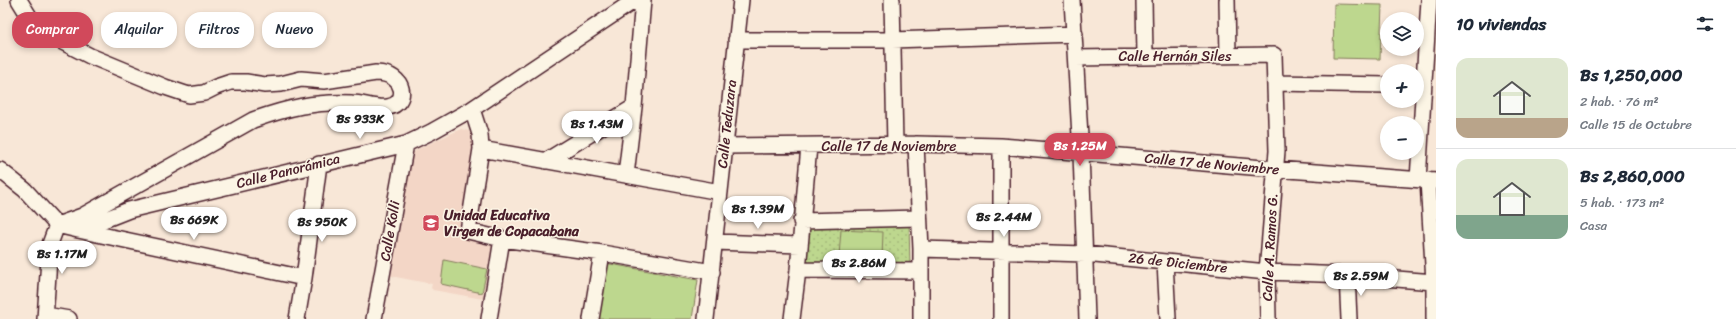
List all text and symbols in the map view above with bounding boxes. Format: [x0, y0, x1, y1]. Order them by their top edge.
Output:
text: 10 viviendas [1456, 9, 1546, 39]
chip: Comprar [12, 12, 93, 48]
chip: Alquilar [101, 12, 177, 48]
chip: Filtros [185, 12, 254, 48]
chip: Nuevo [262, 12, 327, 48]
map controls [1380, 12, 1424, 160]
button: layers [1380, 12, 1424, 56]
icon: filters [1694, 13, 1716, 35]
street label: Calle Hernán Siles [1118, 44, 1232, 69]
text: Bs 1,250,000 [1580, 60, 1683, 90]
button: + [1380, 64, 1424, 108]
icon: home [1488, 74, 1536, 122]
street label: Calle Teduzara [710, 79, 744, 169]
text: 2 hab. · 76 m² [1580, 90, 1659, 113]
pin: Bs 933K [323, 106, 397, 140]
text: Bs 933K [336, 107, 384, 130]
pin: Bs 1.43M [556, 111, 638, 145]
text: Bs 1.43M [571, 112, 623, 135]
text: Calle 15 de Octubre [1580, 113, 1692, 136]
button: − [1380, 116, 1424, 160]
pin: Bs 1.25M [1039, 133, 1121, 167]
street label: Calle 17 de Noviembre [821, 134, 957, 159]
text: Bs 1.25M [1053, 134, 1107, 157]
street label: Calle Panorámica [234, 146, 342, 196]
street label: Calle 17 de Noviembre [1144, 146, 1280, 182]
text: Bs 2,860,000 [1580, 161, 1685, 191]
icon: home [1488, 175, 1536, 223]
text: 5 hab. · 173 m² [1580, 191, 1664, 214]
street label: Calle A. Ramos G. [1255, 192, 1285, 302]
pin: Bs 1.39M [717, 196, 799, 230]
text: Bs 1.39M [732, 197, 784, 220]
street label: Calle Kolli [372, 198, 408, 263]
place label: Unidad Educativa Virgen de Copacabana [444, 203, 580, 244]
pin: Bs 2.44M [963, 204, 1045, 238]
text: Bs 2.44M [976, 205, 1032, 228]
pin: Bs 669K [157, 207, 231, 241]
text: Bs 669K [170, 208, 218, 231]
pin: Bs 950K [285, 209, 359, 243]
text: Bs 950K [297, 210, 347, 233]
school or university icon: Unidad Educativa Virgen de Copacabana [421, 213, 441, 233]
text: Casa [1580, 214, 1607, 237]
pin: Bs 1.17M [21, 241, 103, 275]
text: Bs 1.17M [37, 242, 87, 265]
street label: 26 de Diciembre [1127, 245, 1229, 281]
pin: Bs 2.86M [818, 250, 900, 284]
text: Bs 2.86M [832, 251, 886, 274]
pin: Bs 2.59M [1320, 263, 1402, 297]
text: Bs 2.59M [1333, 264, 1389, 287]

